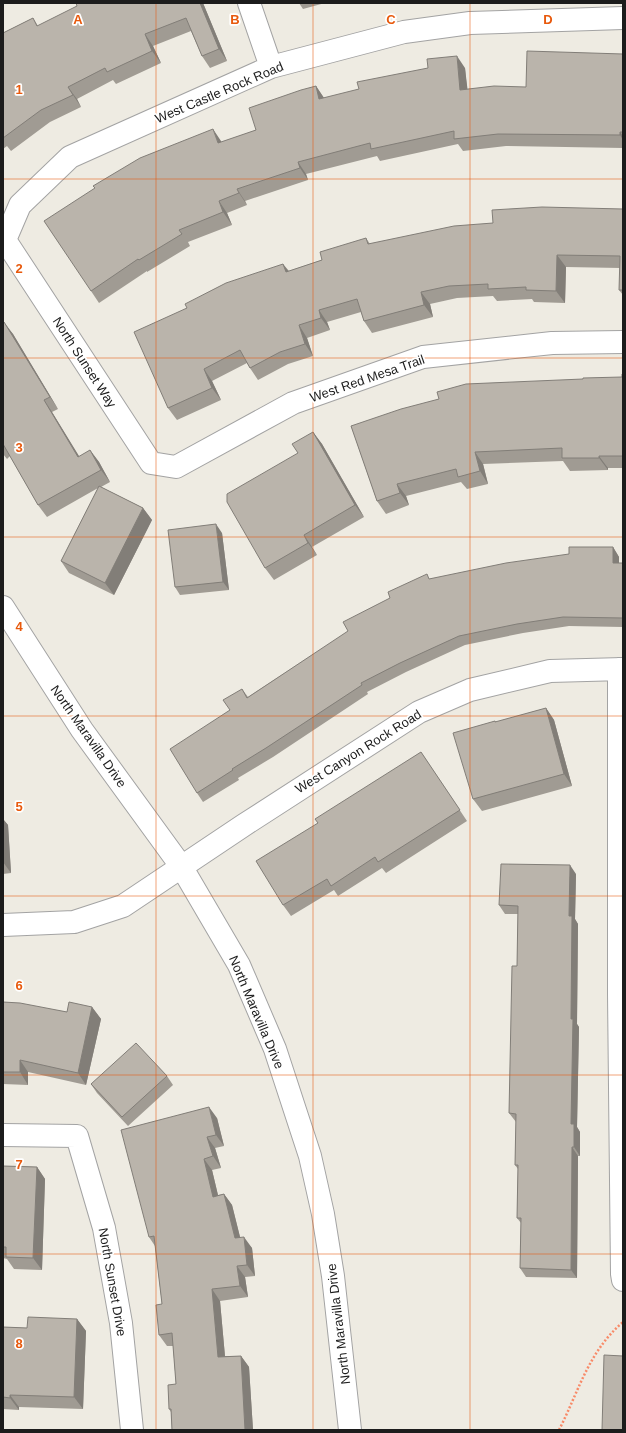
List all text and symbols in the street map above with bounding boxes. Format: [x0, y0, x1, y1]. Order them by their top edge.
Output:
text: A [73, 12, 83, 27]
text: B [230, 12, 240, 27]
text: C [386, 12, 396, 27]
text: D [543, 12, 553, 27]
street label: West Castle Rock Road [153, 59, 286, 126]
text: 1 [15, 82, 23, 97]
text: 2 [15, 261, 23, 276]
street label: North Sunset Way [50, 314, 120, 411]
street label: West Red Mesa Trail [308, 352, 427, 405]
text: 3 [15, 440, 23, 455]
text: 4 [15, 619, 23, 634]
street label: North Maravilla Drive [48, 682, 130, 790]
street label: West Canyon Rock Road [293, 706, 424, 796]
text: 5 [15, 799, 23, 814]
street label: North Maravilla Drive [226, 953, 287, 1071]
text: 6 [15, 978, 23, 993]
text: 7 [15, 1157, 23, 1172]
street label: North Sunset Drive [96, 1227, 129, 1337]
street label: North Maravilla Drive [324, 1263, 353, 1385]
text: 8 [15, 1336, 23, 1351]

